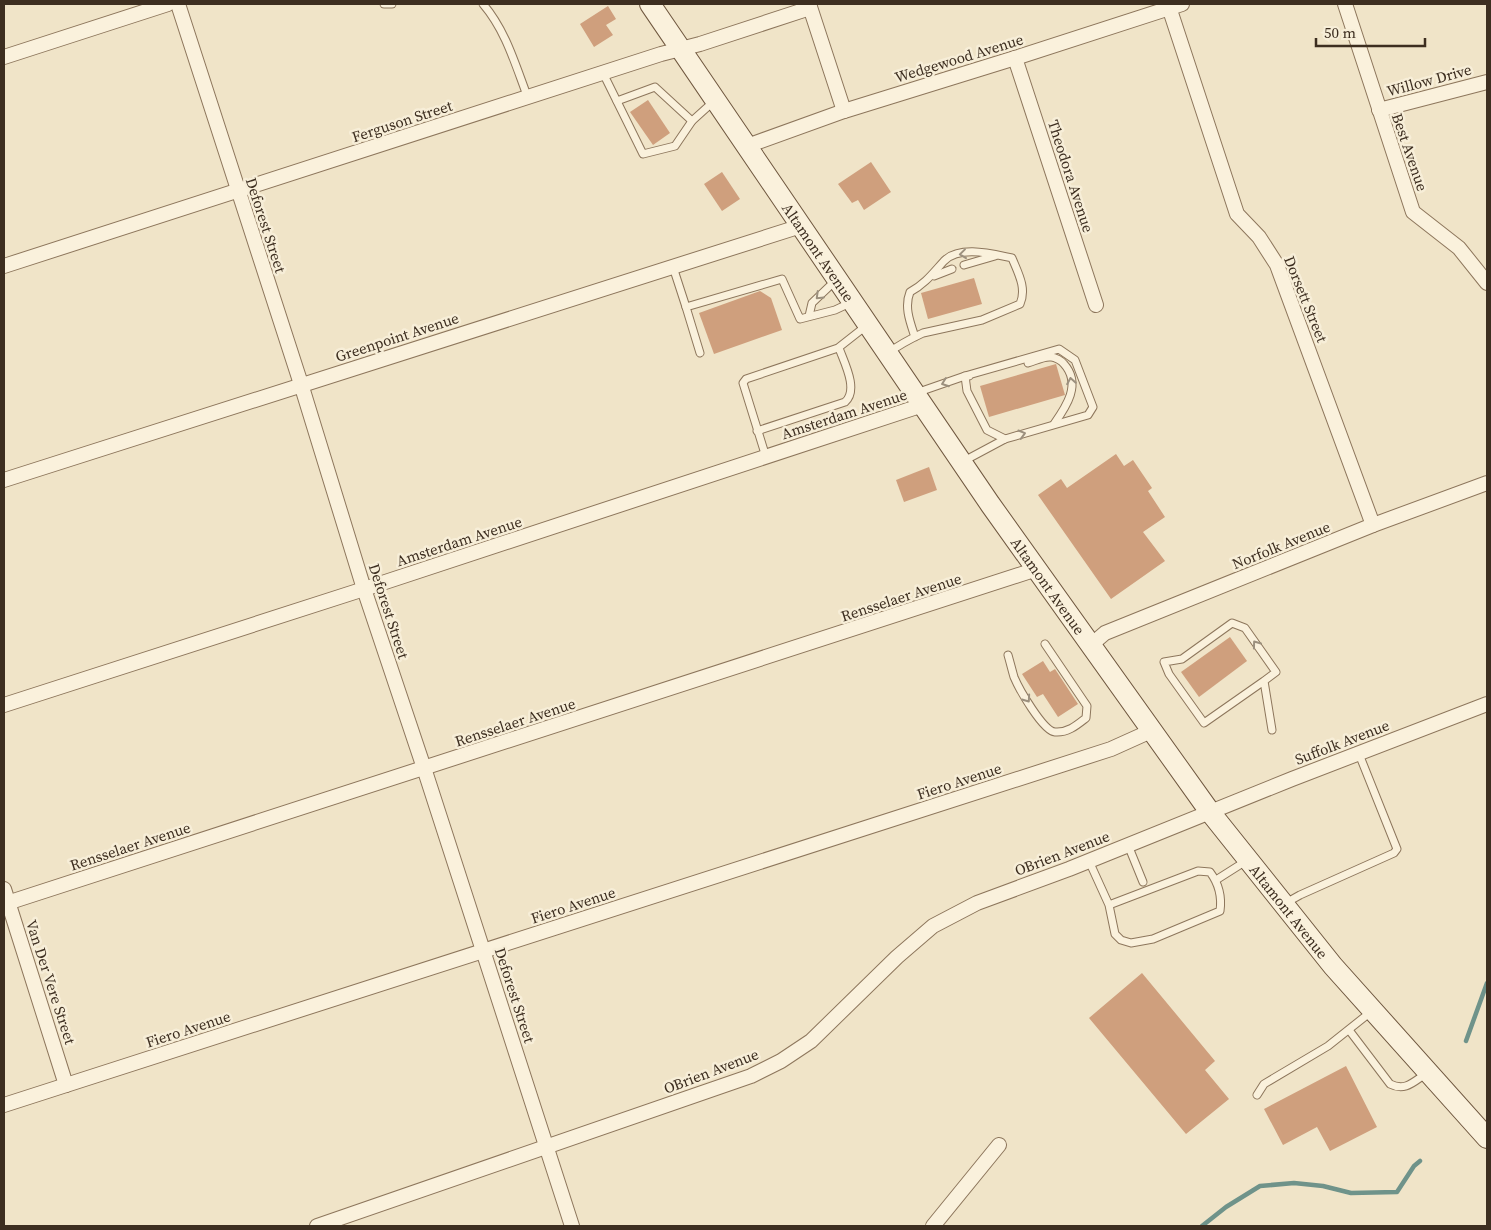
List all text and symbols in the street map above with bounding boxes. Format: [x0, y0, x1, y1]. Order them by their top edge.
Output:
scale bar [1316, 15, 1425, 47]
text: 50 m [1324, 22, 1356, 43]
street label: Wedgewood Avenue [892, 28, 1026, 88]
street label: Willow Drive [1384, 59, 1474, 101]
street label: Ferguson Street [349, 95, 455, 147]
street label: Best Avenue [1387, 110, 1433, 194]
street label: Theodora Avenue [1043, 117, 1099, 235]
street label: Deforest Street [241, 175, 291, 275]
street label: Altamont Avenue [778, 198, 860, 306]
one-way arrow [959, 248, 968, 258]
street label: Dorsett Street [1279, 253, 1333, 345]
one-way arrow [816, 290, 825, 299]
street label: Greenpoint Avenue [333, 307, 462, 367]
one-way arrow [941, 377, 950, 387]
one-way arrow [1066, 377, 1076, 386]
street label: Amsterdam Avenue [779, 384, 910, 444]
one-way arrow [1017, 430, 1025, 440]
street label: Amsterdam Avenue [394, 511, 525, 571]
street label: Norfolk Avenue [1229, 516, 1333, 574]
street label: Altamont Avenue [1006, 533, 1091, 639]
street label: Deforest Street [364, 561, 414, 661]
street label: Rensselaer Avenue [838, 568, 964, 626]
one-way arrow [1253, 640, 1262, 650]
street label: Rensselaer Avenue [452, 693, 578, 751]
one-way arrow [1020, 694, 1030, 703]
street label: Suffolk Avenue [1292, 714, 1392, 770]
street label: Fiero Avenue [914, 757, 1004, 805]
street label: Rensselaer Avenue [67, 817, 193, 875]
street label: OBrien Avenue [1012, 825, 1113, 881]
street label: Altamont Avenue [1245, 859, 1334, 963]
street label: Fiero Avenue [528, 881, 618, 929]
street label: Van Der Vere Street [21, 917, 81, 1047]
street label: Deforest Street [490, 945, 540, 1045]
street label: Fiero Avenue [143, 1005, 233, 1053]
street label: OBrien Avenue [661, 1043, 762, 1099]

